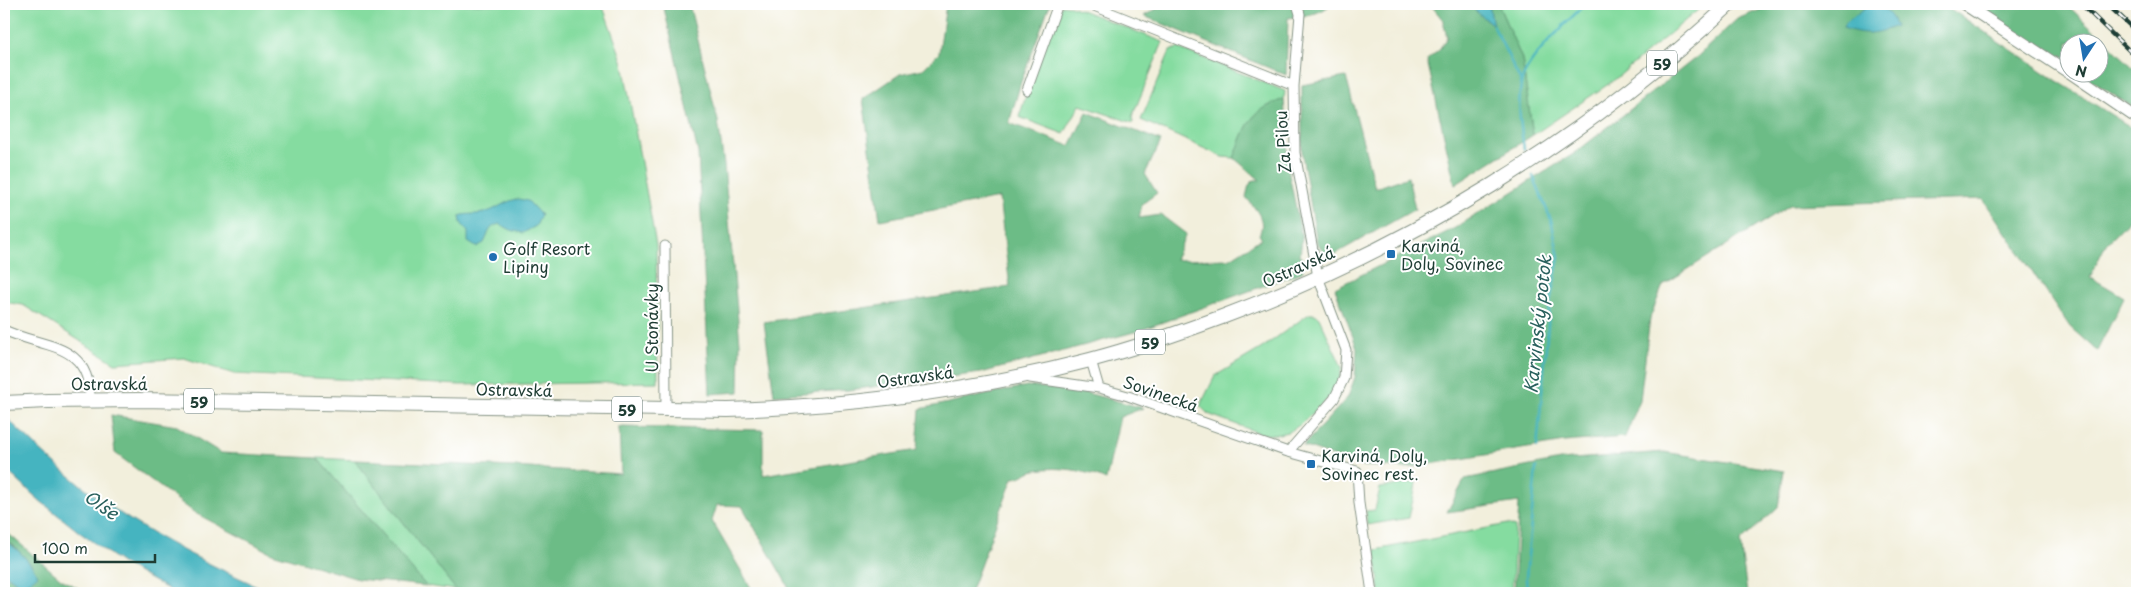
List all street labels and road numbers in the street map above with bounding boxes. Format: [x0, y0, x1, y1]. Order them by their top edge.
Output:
road number: 59 [1647, 50, 1677, 76]
street label: Za Pilou [1268, 110, 1296, 174]
street label: Ostravská [1258, 239, 1338, 293]
street label: U Stonávky [639, 283, 663, 373]
road number: 59 [1135, 330, 1165, 354]
street label: Ostravská [875, 359, 955, 393]
street label: Sovinecká [1120, 369, 1202, 417]
street label: Ostravská [71, 371, 148, 395]
street label: Ostravská [475, 376, 553, 402]
road number: 59 [184, 388, 214, 414]
road number: 59 [612, 396, 642, 422]

